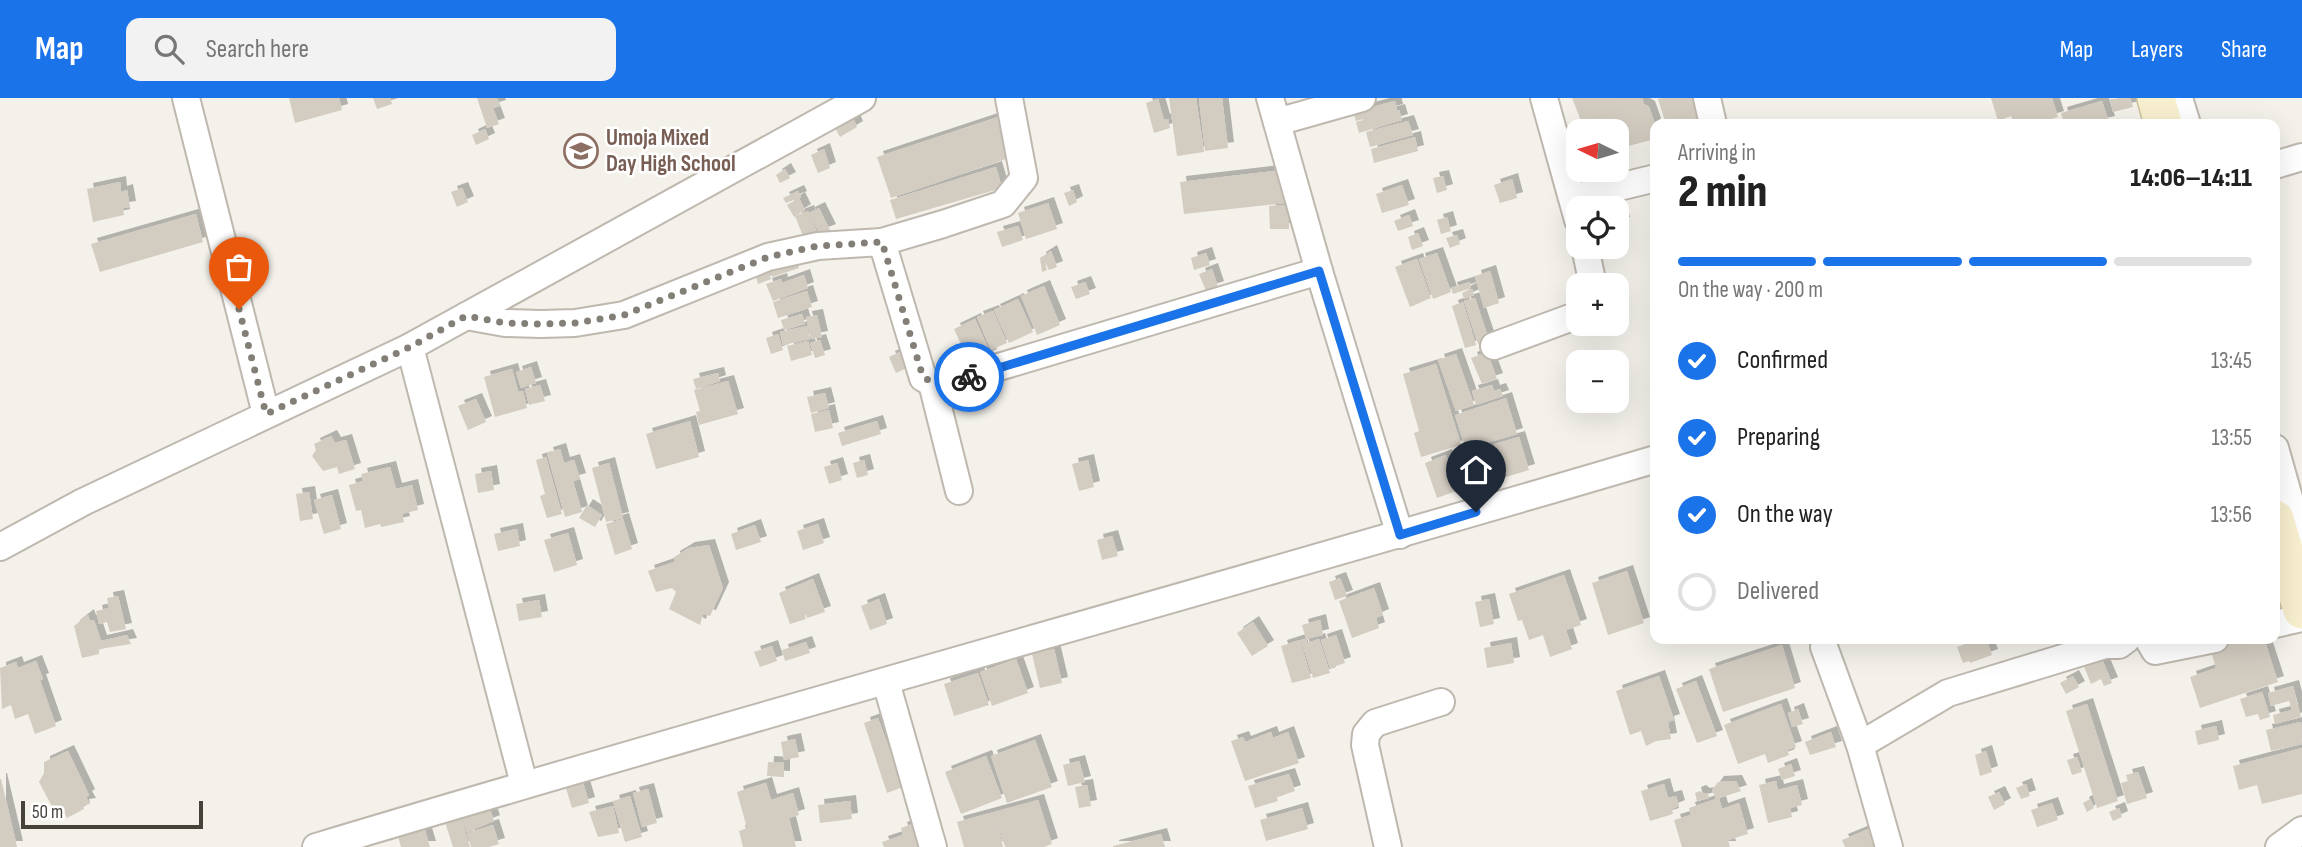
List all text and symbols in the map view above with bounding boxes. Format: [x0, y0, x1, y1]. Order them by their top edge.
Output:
search box [126, 18, 616, 81]
text: Map [35, 29, 84, 69]
icon: search [150, 30, 188, 68]
text: Search here [206, 34, 309, 65]
text: Map [2060, 35, 2093, 64]
text: Layers [2131, 35, 2183, 64]
text: Share [2221, 35, 2267, 64]
north arrow [1566, 119, 1629, 182]
map controls [1566, 119, 1629, 413]
place label: Umoja Mixed Day High School [606, 124, 736, 178]
school or university icon: Umoja Mixed Day High School [562, 132, 600, 170]
text: Arriving in [1678, 139, 1756, 167]
text: 14:06–14:11 [2130, 163, 2252, 194]
text: 2 min [1678, 165, 1767, 220]
button: locate [1566, 196, 1629, 259]
pin [209, 237, 269, 309]
icon: bag [220, 248, 258, 286]
button: + [1566, 273, 1629, 336]
text: On the way · 200 m [1678, 276, 1823, 304]
courier [934, 342, 1004, 412]
icon: check [1678, 342, 1716, 380]
text: Confirmed [1737, 345, 1828, 376]
text: 13:45 [2211, 347, 2252, 375]
button: − [1566, 350, 1629, 413]
icon: bike [950, 358, 988, 396]
icon: check [1678, 419, 1716, 457]
text: Preparing [1737, 422, 1820, 453]
text: 13:55 [2212, 424, 2252, 452]
pin [1446, 440, 1506, 512]
icon: home [1457, 451, 1495, 489]
icon: check [1678, 496, 1716, 534]
text: On the way [1737, 499, 1833, 530]
text: 13:56 [2211, 501, 2252, 529]
text: Delivered [1737, 576, 1819, 607]
scale bar [21, 798, 203, 830]
text: 50 m [32, 801, 63, 824]

